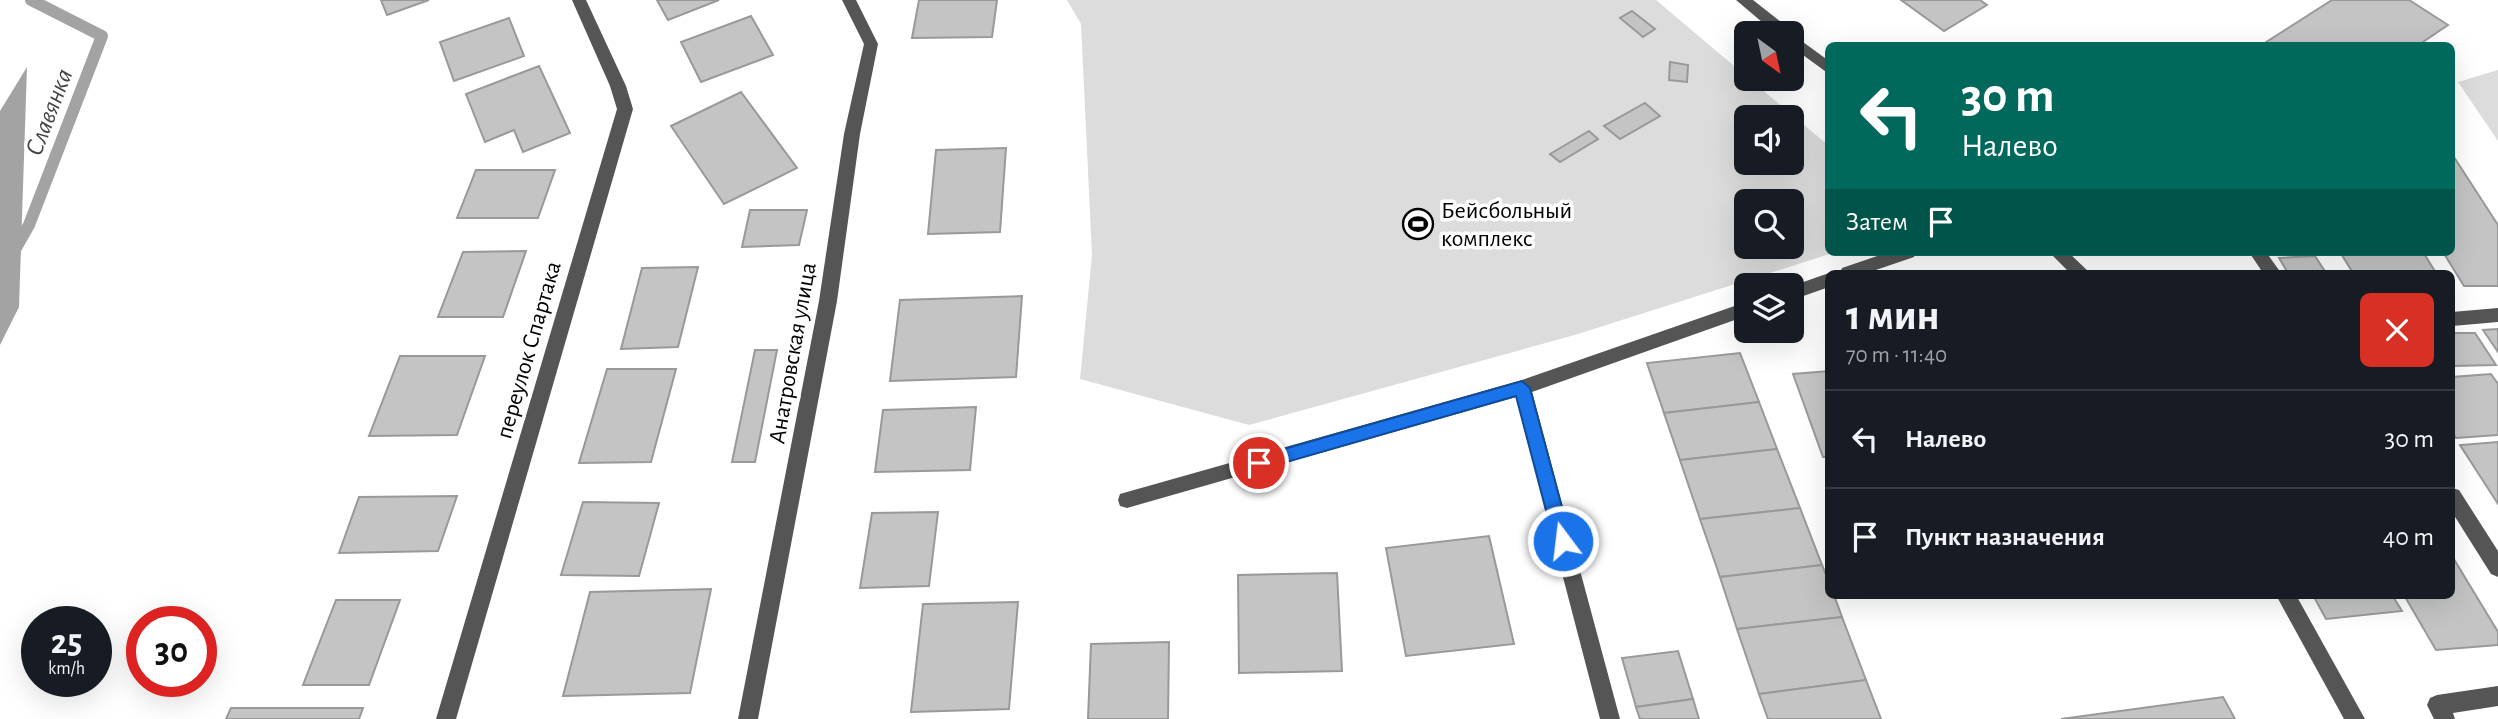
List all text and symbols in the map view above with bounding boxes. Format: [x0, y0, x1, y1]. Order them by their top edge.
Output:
north arrow [1734, 21, 1804, 91]
map controls [1734, 21, 1804, 343]
water label: Славянка [21, 65, 77, 159]
icon: left [1846, 70, 1937, 161]
text: 30 m [1961, 72, 2055, 121]
button: sound [1734, 105, 1804, 175]
text: Налево [1961, 130, 2058, 162]
button: search [1734, 189, 1804, 259]
place label: Бейсбольный комплекс [1441, 199, 1572, 251]
icon: arrive [1922, 203, 1960, 241]
sports icon: Бейсбольный комплекс [1401, 207, 1435, 241]
text: Затем [1846, 209, 1908, 235]
street label: переулок Спартака [492, 259, 566, 442]
street label: Анатровская улица [765, 261, 821, 446]
button: layers [1734, 273, 1804, 343]
button: close [2360, 293, 2434, 367]
text: 1 мин [1846, 295, 1940, 337]
text: 70 m · 11:40 [1846, 344, 1947, 367]
icon: left [1846, 420, 1884, 458]
text: Налево [1905, 426, 1986, 452]
text: 30 m [2384, 426, 2434, 452]
pin [1229, 433, 1289, 493]
icon: arrive [1240, 444, 1278, 482]
position arrow [1526, 504, 1600, 578]
icon: arrive [1846, 518, 1884, 556]
text: Пункт назначения [1905, 524, 2105, 550]
text: 40 m [2383, 524, 2434, 550]
speed limit sign: 30 [126, 606, 217, 697]
text: 25 [51, 625, 82, 660]
text: km/h [48, 660, 85, 678]

